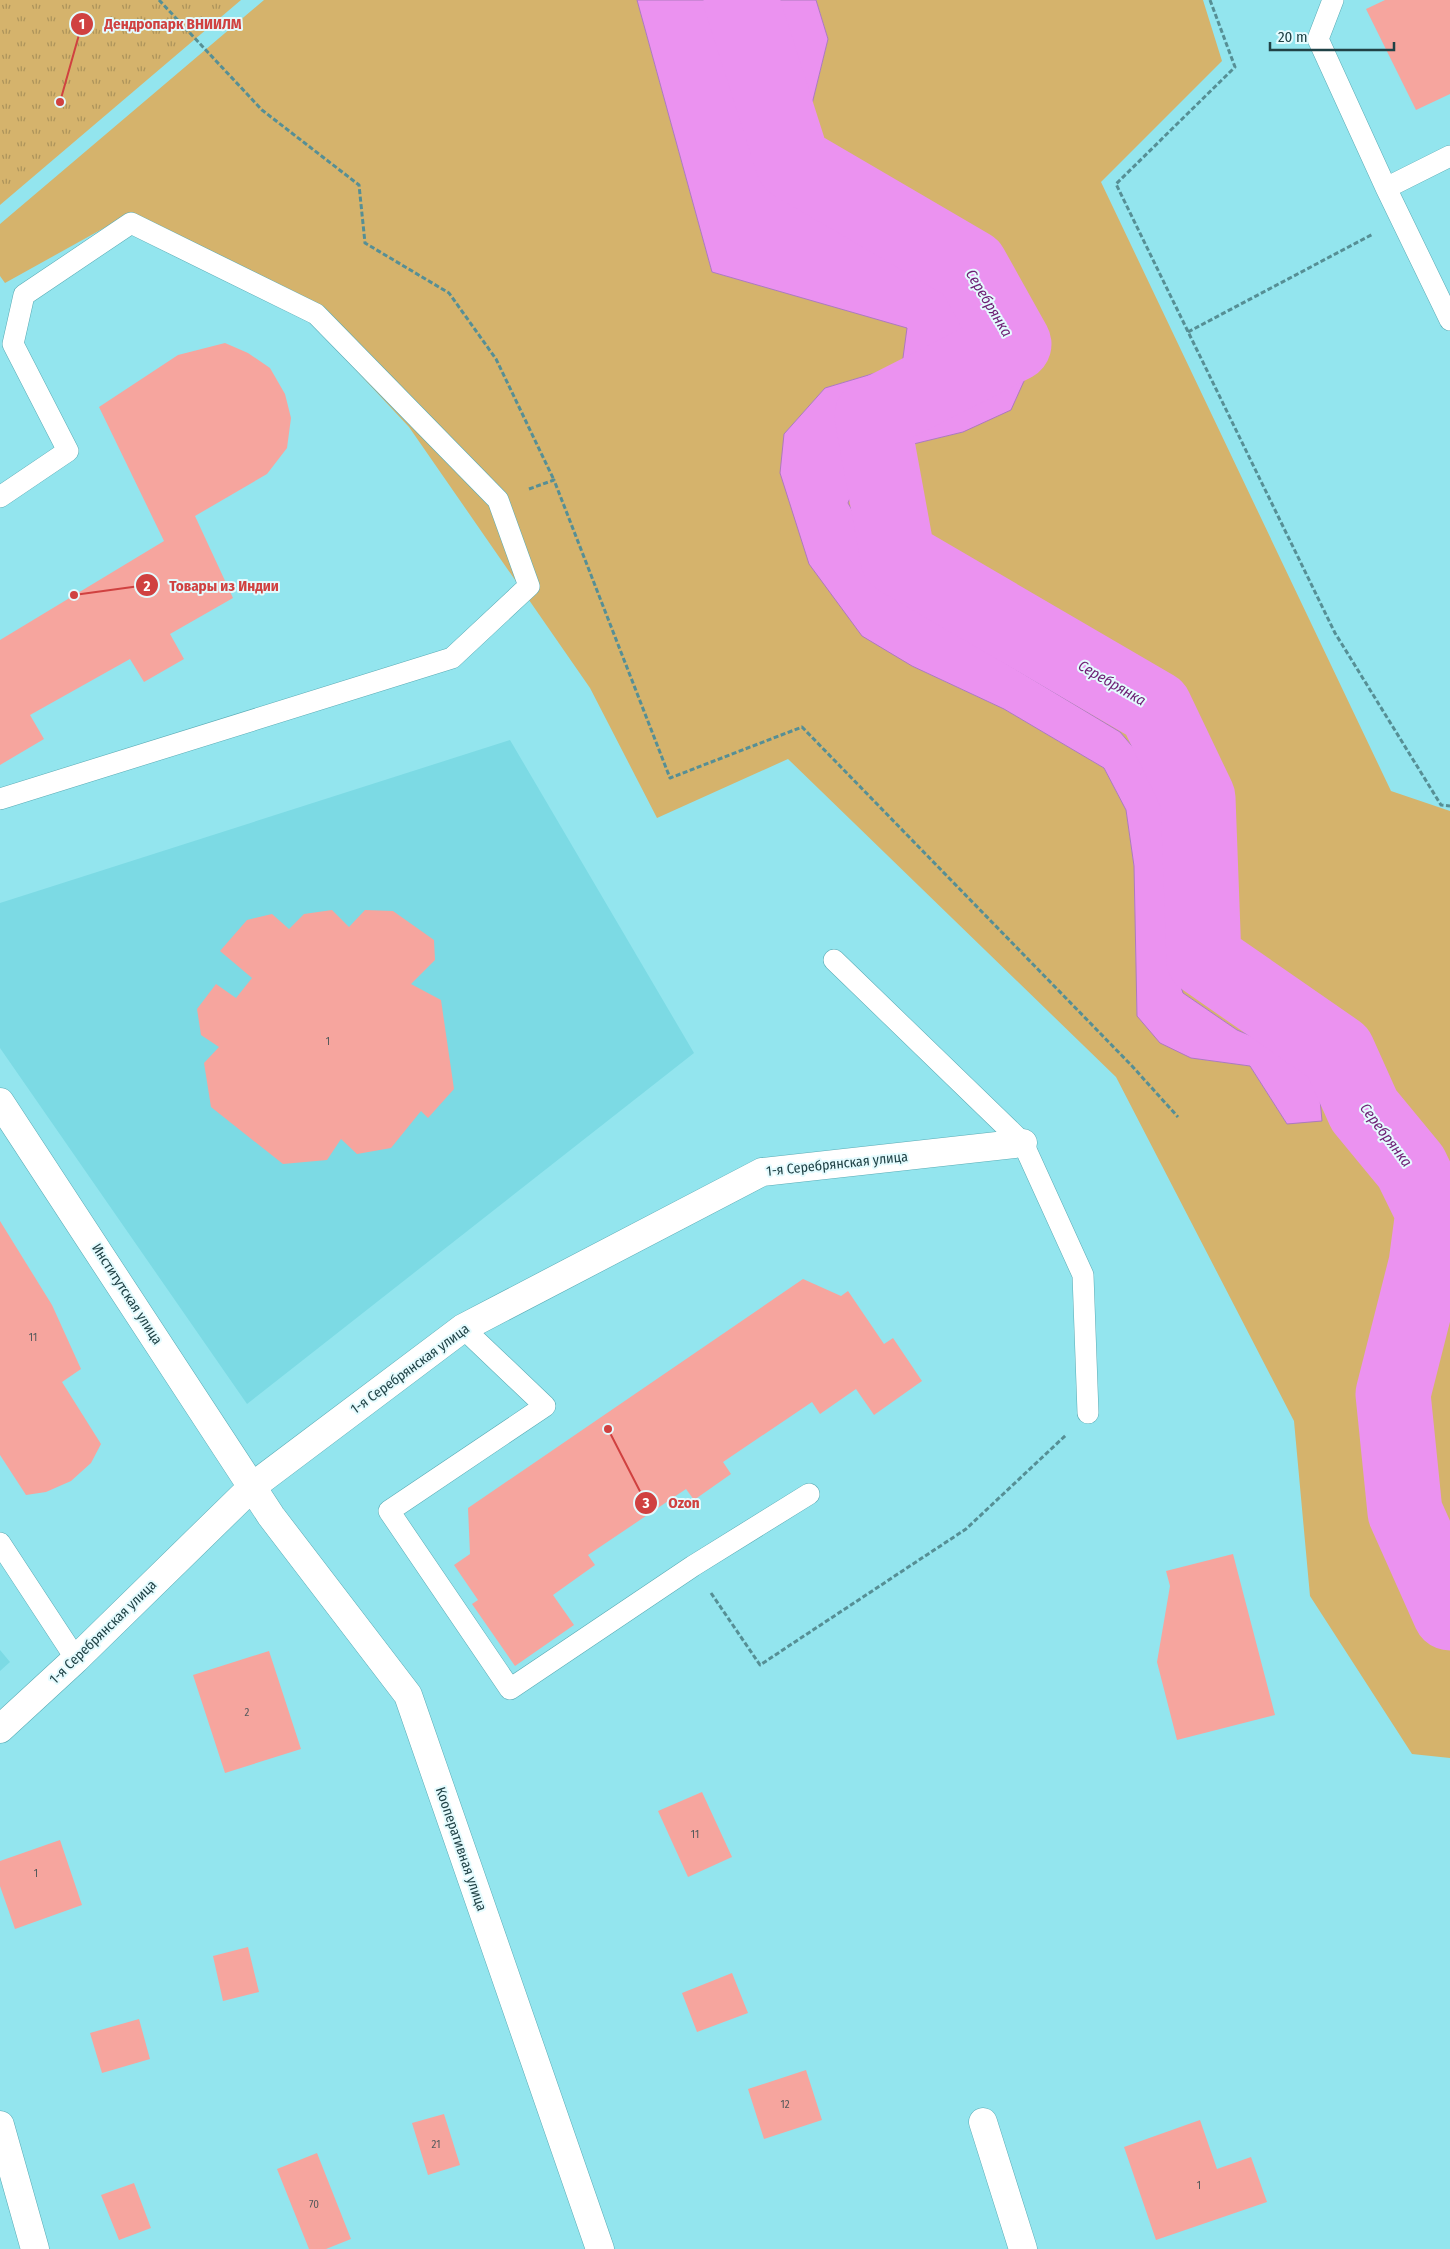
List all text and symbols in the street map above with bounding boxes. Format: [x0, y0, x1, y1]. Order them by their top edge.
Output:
callout: Дендропарк ВНИИЛМ [70, 9, 252, 39]
text: 1 [79, 15, 85, 33]
text: Дендропарк ВНИИЛМ [103, 15, 242, 33]
scale bar [1270, 20, 1394, 52]
text: 20 m [1278, 28, 1308, 46]
water label: Серебрянка [962, 266, 1016, 340]
callout: Товары из Индии [134, 570, 289, 600]
text: 2 [143, 577, 151, 595]
text: Товары из Индии [169, 577, 279, 595]
water label: Серебрянка [1075, 656, 1149, 710]
house number: 1 [326, 1035, 330, 1048]
water label: Серебрянка [1356, 1100, 1416, 1171]
street label: 1-я Серебрянская улица [765, 1148, 909, 1180]
street label: Институтская улица [88, 1240, 166, 1348]
street label: 1-я Серебрянская улица [347, 1320, 473, 1418]
house number: 11 [29, 1331, 37, 1344]
callout: Ozon [634, 1488, 710, 1518]
text: 3 [641, 1494, 650, 1512]
text: Ozon [668, 1494, 700, 1512]
street label: 1-я Серебрянская улица [46, 1576, 160, 1688]
house number: 2 [245, 1706, 250, 1719]
street label: Кооперативная улица [432, 1785, 490, 1913]
house number: 11 [691, 1828, 699, 1841]
house number: 1 [34, 1867, 38, 1880]
house number: 12 [780, 2098, 790, 2111]
house number: 21 [432, 2138, 440, 2151]
house number: 1 [1197, 2179, 1201, 2192]
house number: 70 [309, 2198, 319, 2211]

